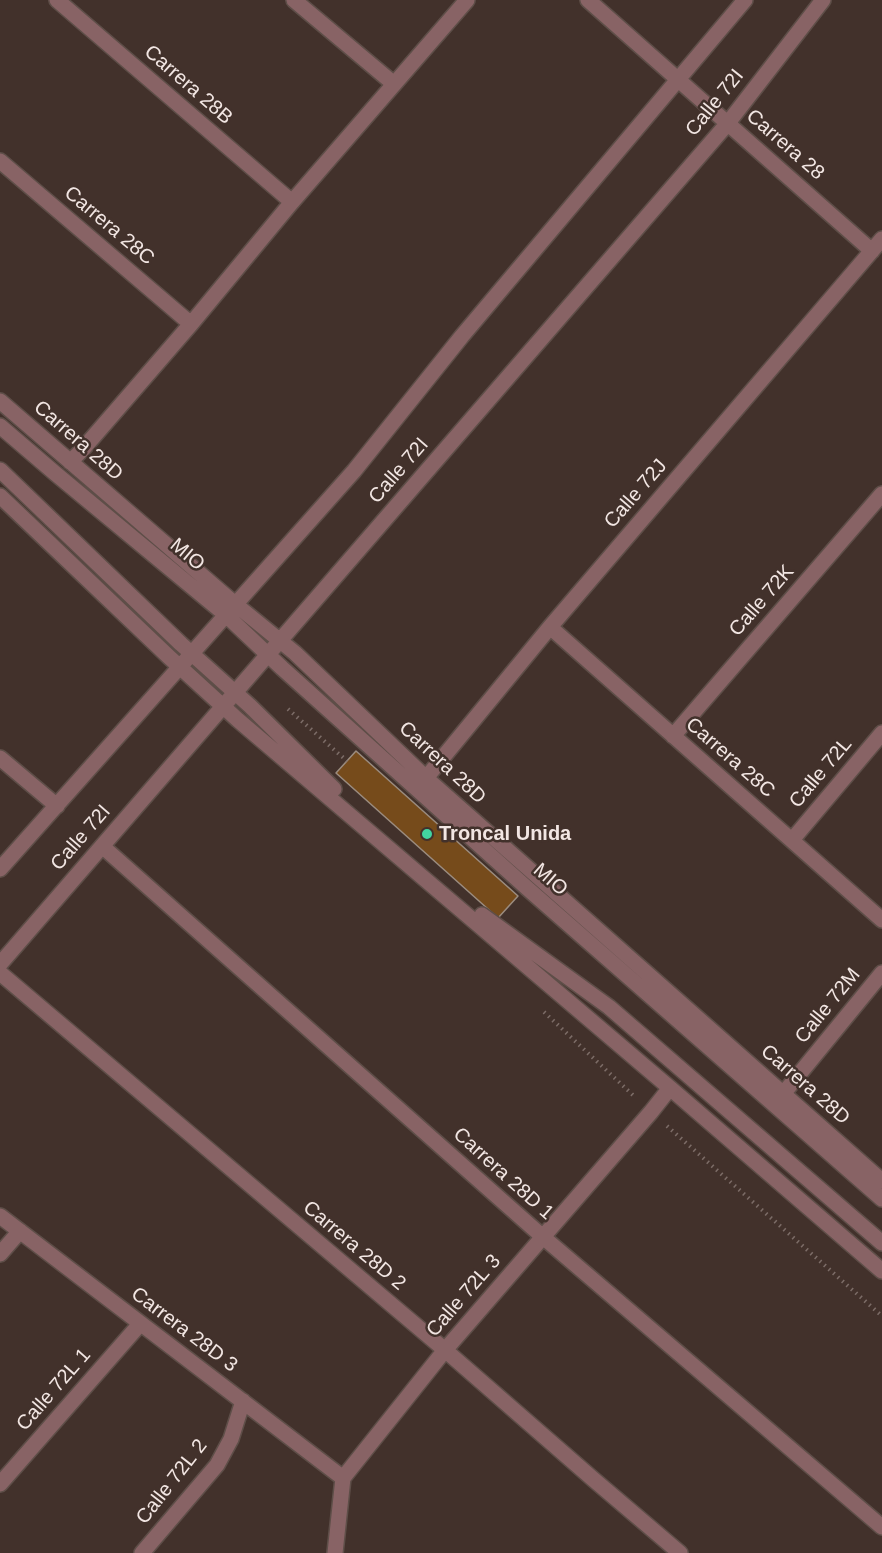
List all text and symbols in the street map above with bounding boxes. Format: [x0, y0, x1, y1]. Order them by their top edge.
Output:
street label: Carrera 28B [139, 40, 237, 130]
street label: Calle 72I [681, 65, 749, 141]
street label: Carrera 28 [741, 105, 829, 185]
street label: Carrera 28C [59, 181, 159, 271]
street label: Carrera 28D [29, 396, 127, 486]
street label: Calle 72I [364, 433, 434, 509]
street label: Calle 72J [600, 455, 672, 533]
street label: MIO [165, 534, 209, 576]
street label: Calle 72K [724, 560, 800, 642]
street label: Carrera 28C [681, 713, 779, 803]
street label: Carrera 28D [394, 717, 490, 809]
street label: Calle 72L [785, 733, 857, 813]
street label: Calle 72I [46, 800, 116, 876]
place label: Troncal Unida [439, 822, 571, 846]
marker: Troncal Unida [420, 827, 434, 841]
street label: MIO [528, 859, 572, 901]
street label: Calle 72M [790, 963, 866, 1049]
street label: Carrera 28D [756, 1040, 854, 1130]
street label: Carrera 28D 1 [448, 1123, 558, 1225]
street label: Carrera 28D 2 [298, 1196, 410, 1296]
street label: Calle 72L 3 [422, 1250, 506, 1342]
street label: Carrera 28D 3 [126, 1282, 242, 1378]
street label: Calle 72L 1 [12, 1344, 96, 1436]
street label: Calle 72L 2 [131, 1435, 213, 1529]

